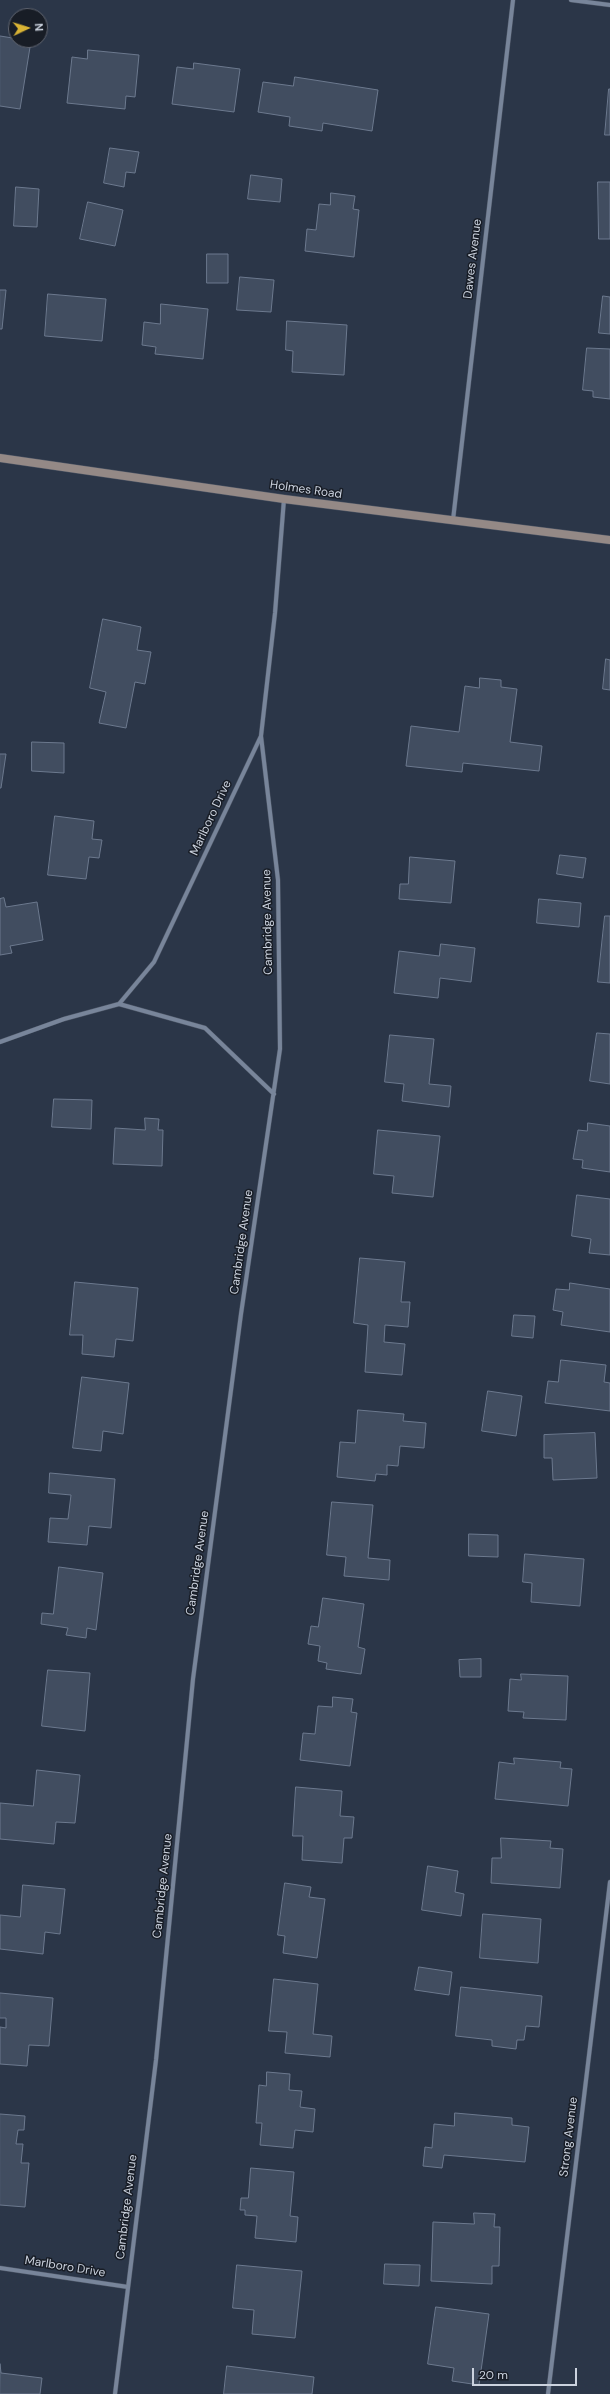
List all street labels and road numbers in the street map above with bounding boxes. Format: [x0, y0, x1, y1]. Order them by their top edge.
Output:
street label: Dawes Avenue [461, 218, 485, 300]
street label: Holmes Road [269, 478, 343, 502]
street label: Marlboro Drive [187, 778, 235, 858]
street label: Cambridge Avenue [260, 869, 276, 975]
street label: Cambridge Avenue [228, 1189, 256, 1295]
street label: Cambridge Avenue [184, 1510, 212, 1616]
street label: Cambridge Avenue [150, 1833, 176, 1939]
street label: Strong Avenue [557, 2096, 581, 2178]
street label: Cambridge Avenue [113, 2154, 141, 2260]
street label: Marlboro Drive [24, 2254, 106, 2280]

